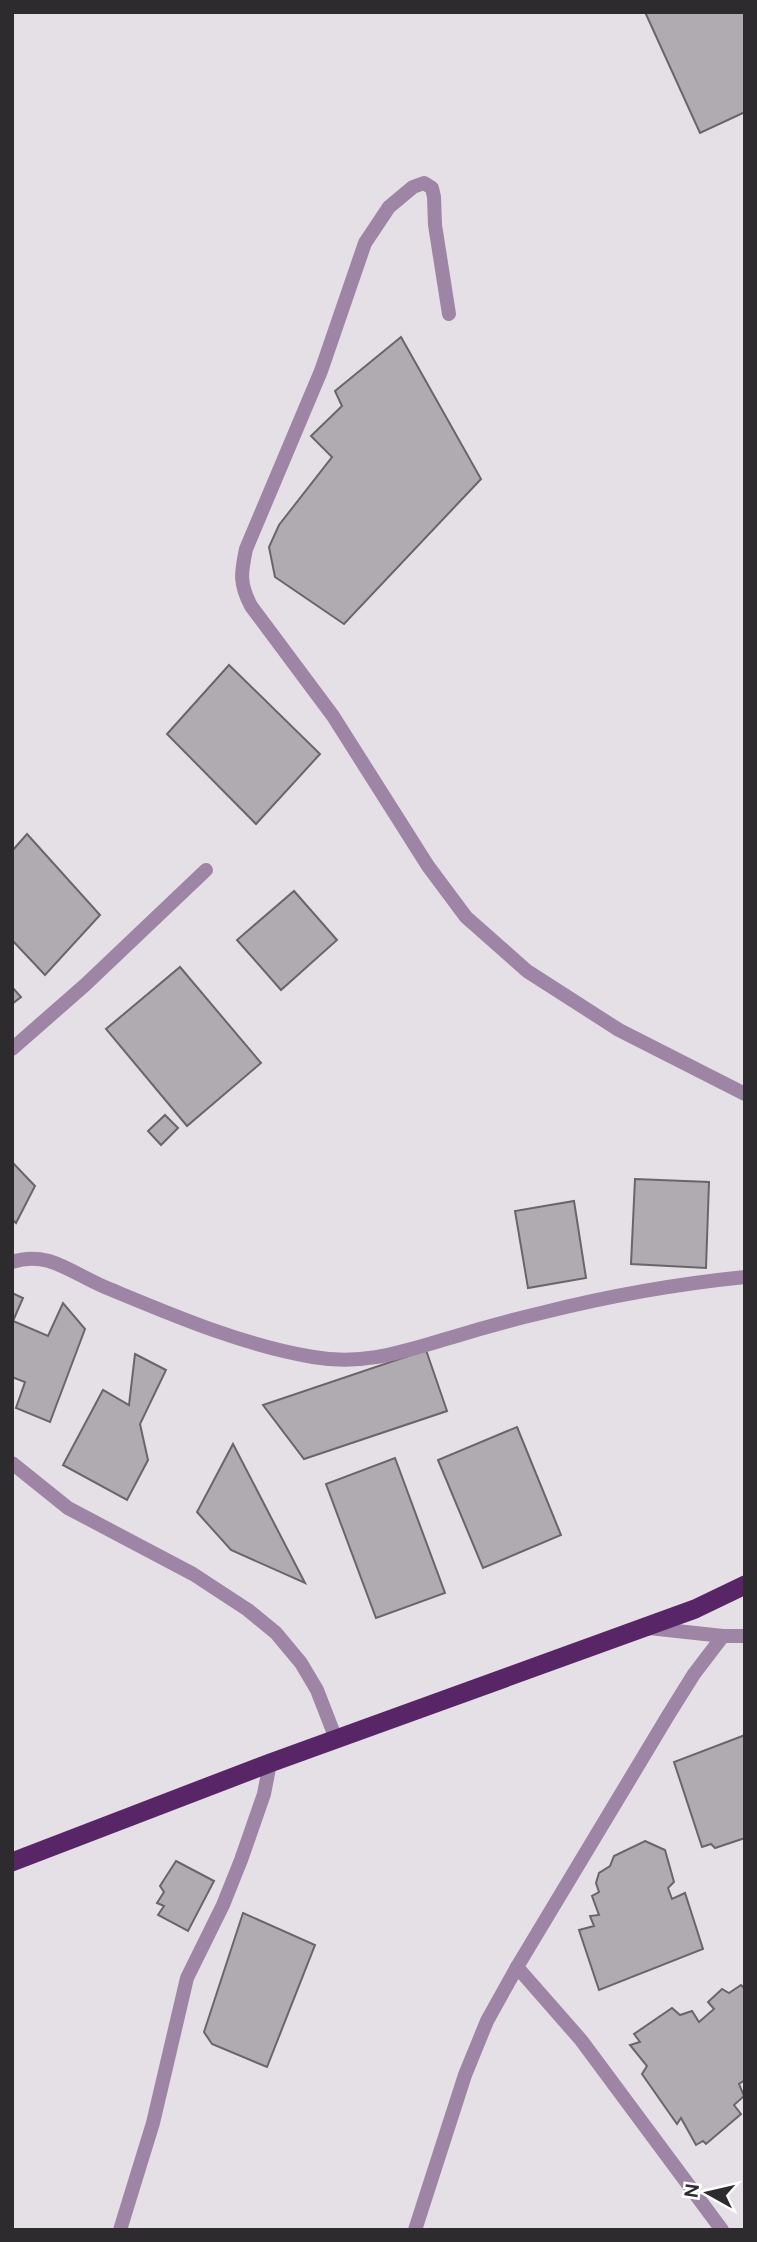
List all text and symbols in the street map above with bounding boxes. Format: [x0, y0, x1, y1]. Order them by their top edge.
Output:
north arrow [673, 2158, 743, 2228]
text: N [678, 2182, 705, 2199]

